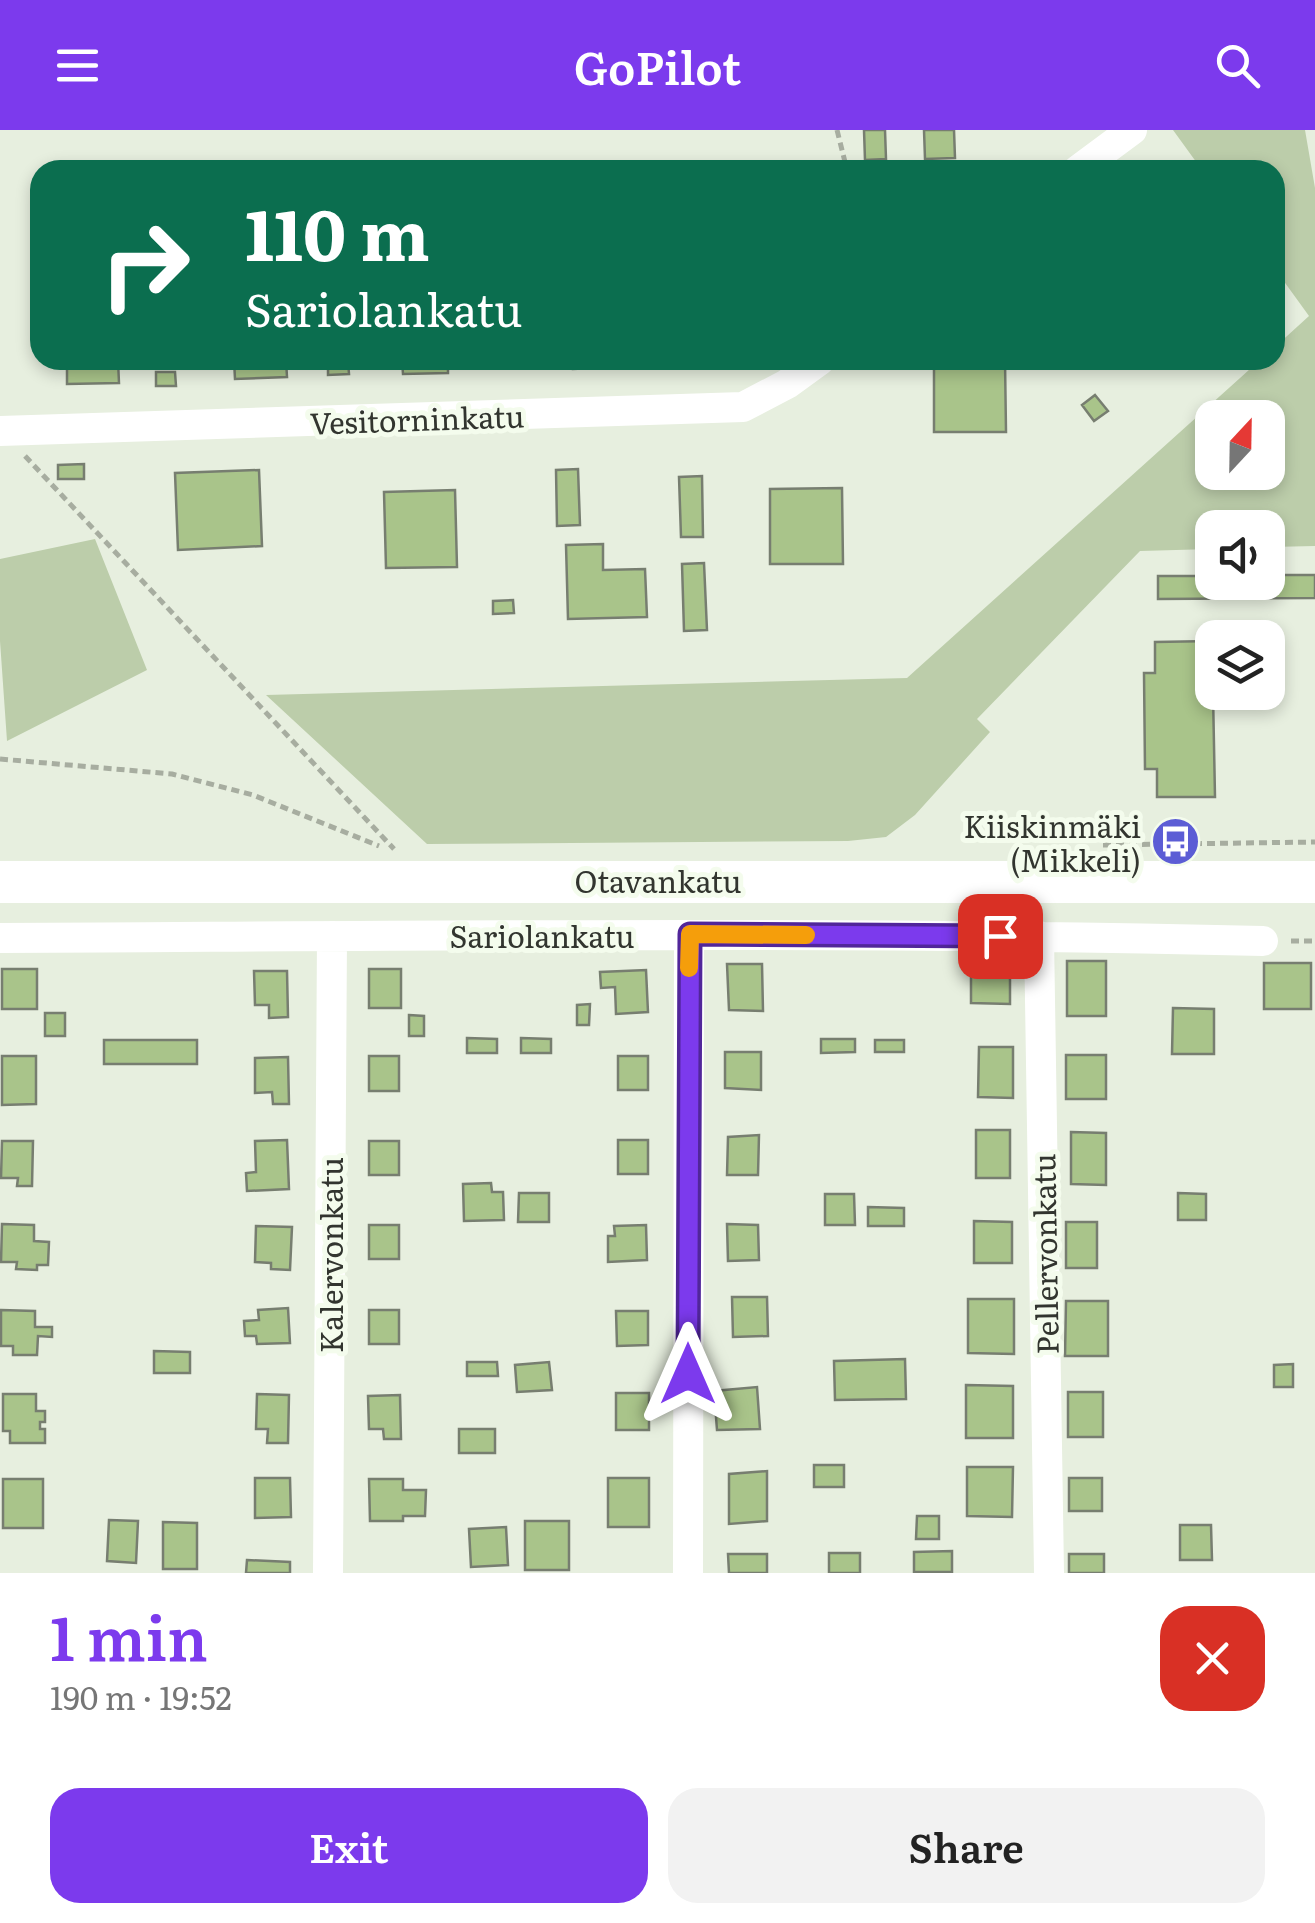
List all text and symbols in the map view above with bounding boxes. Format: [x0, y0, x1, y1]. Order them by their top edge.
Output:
text: GoPilot [574, 32, 741, 99]
icon: menu [50, 38, 105, 93]
icon: search [1210, 38, 1265, 93]
text: 110 m [245, 179, 430, 283]
icon: right [80, 200, 210, 330]
text: Sariolankatu [245, 274, 522, 341]
street label: Vesitorninkatu [309, 392, 525, 444]
north arrow [1195, 400, 1285, 490]
map controls [1195, 400, 1285, 710]
button: sound [1195, 510, 1285, 600]
button: layers [1195, 620, 1285, 710]
place label: Kiiskinmäki (Mikkeli) [963, 803, 1141, 881]
bus stop icon: Kiiskinmäki (Mikkeli) [1150, 816, 1202, 868]
street label: Otavankatu [574, 858, 742, 902]
pin [958, 894, 1043, 979]
icon: arrive [973, 909, 1028, 964]
street label: Sariolankatu [450, 913, 634, 957]
street label: Pellervonkatu [1020, 1153, 1068, 1355]
street label: Kalervonkatu [308, 1157, 352, 1353]
position arrow [636, 1322, 740, 1426]
text: 1 min [50, 1590, 208, 1679]
button: close [1160, 1606, 1265, 1711]
text: 190 m · 19:52 [50, 1672, 232, 1720]
button: Exit [50, 1788, 648, 1903]
button: Share [668, 1788, 1265, 1903]

